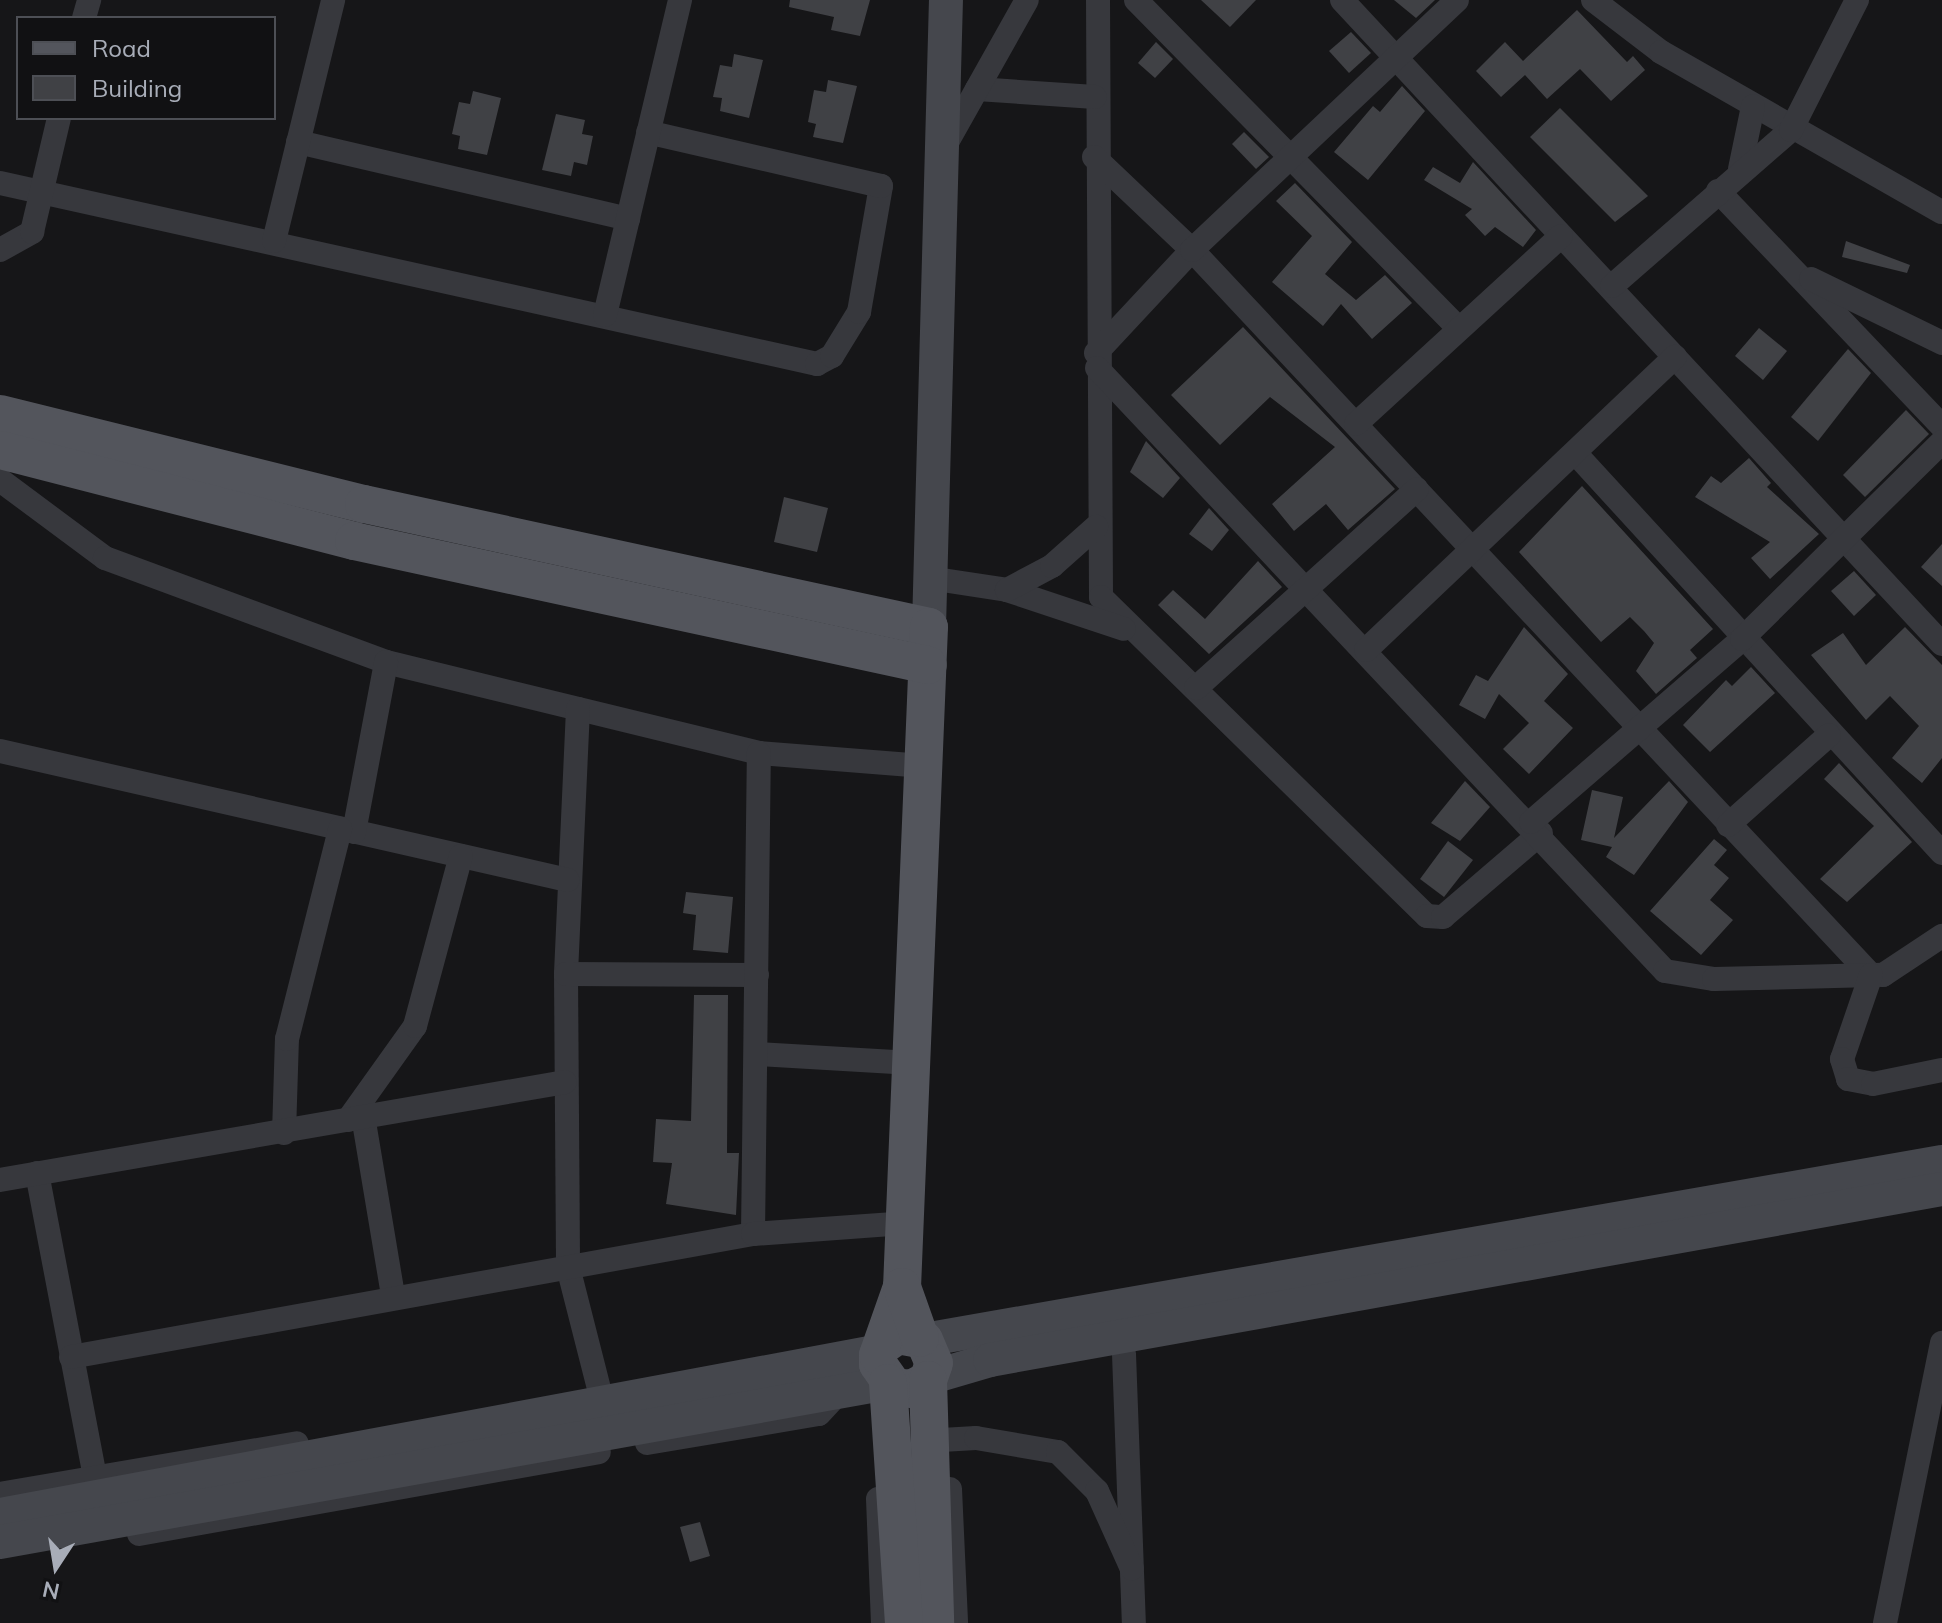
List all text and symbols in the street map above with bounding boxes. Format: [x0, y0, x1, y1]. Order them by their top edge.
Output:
legend [16, 16, 276, 120]
text: Road [92, 33, 151, 63]
text: Building [92, 73, 182, 103]
north arrow [16, 1527, 96, 1607]
text: N [40, 1575, 62, 1606]

